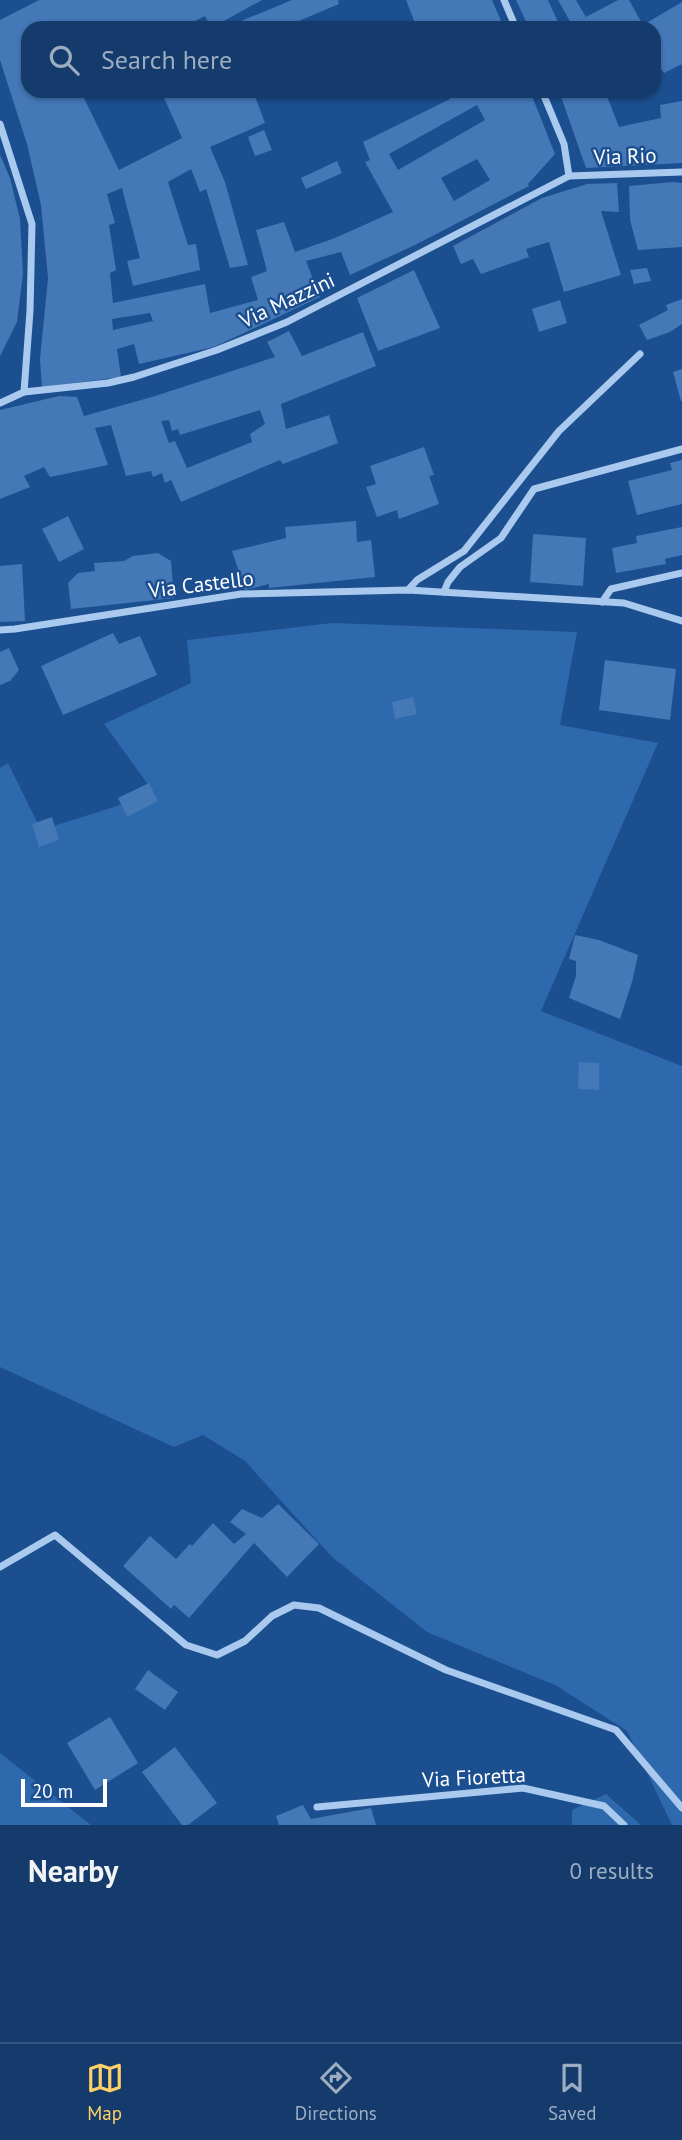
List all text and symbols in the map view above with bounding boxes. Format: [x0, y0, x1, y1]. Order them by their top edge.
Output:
search box [21, 21, 661, 98]
icon: search [45, 41, 83, 79]
text: Search here [101, 43, 232, 76]
street label: Via Rio [592, 141, 657, 171]
street label: Via Mazzini [234, 266, 339, 334]
street label: Via Castello [146, 564, 255, 604]
street label: Via Fioretta [420, 1761, 527, 1793]
scale bar [21, 1776, 107, 1808]
text: 20 m [32, 1779, 73, 1803]
text: Nearby [28, 1851, 118, 1890]
text: 0 results [570, 1856, 654, 1885]
tab: Map [86, 2059, 124, 2125]
tab: Directions [295, 2059, 377, 2125]
tab: Saved [548, 2059, 596, 2125]

